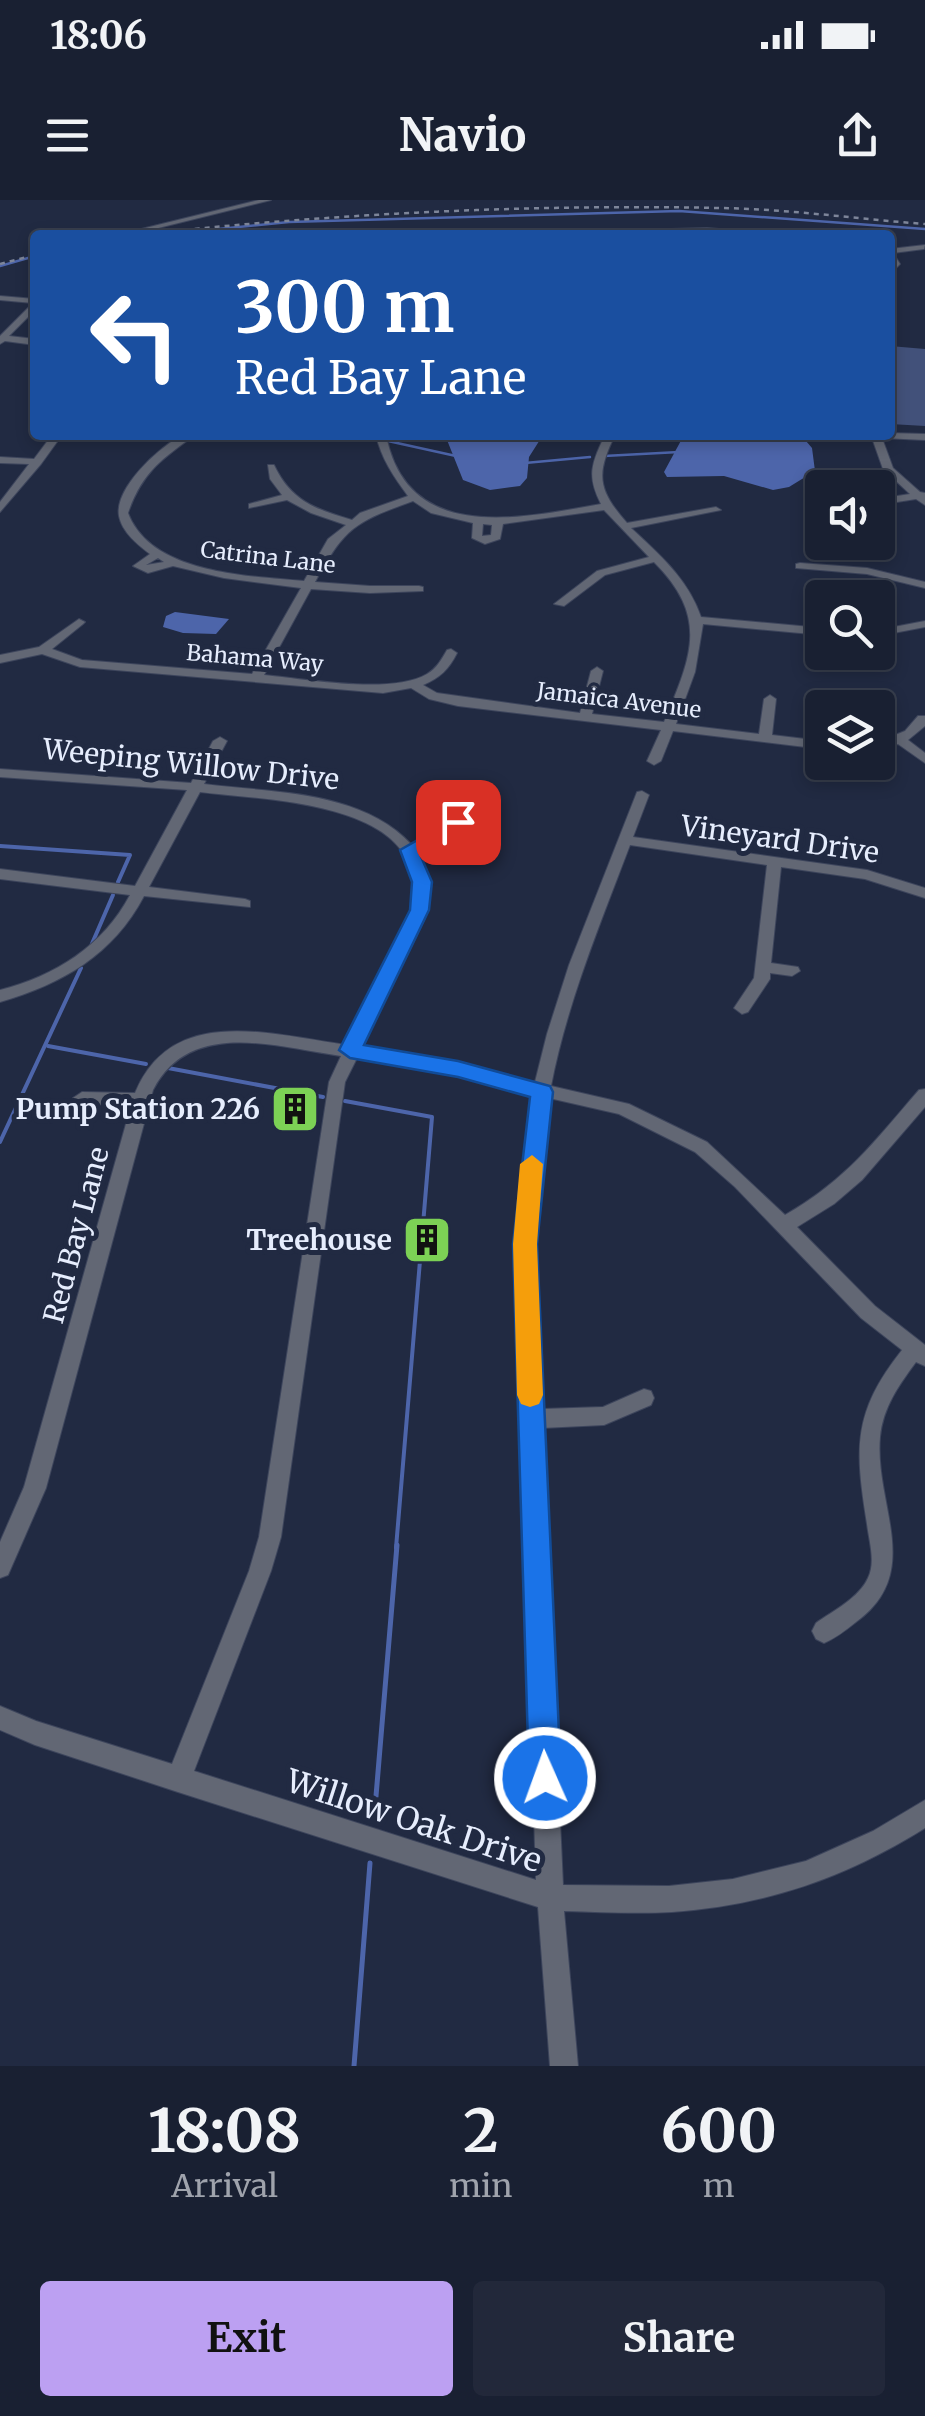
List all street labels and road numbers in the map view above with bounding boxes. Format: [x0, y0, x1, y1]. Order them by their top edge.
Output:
street label: Catrina Lane [199, 535, 337, 579]
street label: Bahama Way [185, 638, 325, 678]
street label: Jamaica Avenue [534, 676, 703, 724]
street label: Weeping Willow Drive [40, 730, 341, 797]
street label: Vineyard Drive [678, 807, 881, 871]
street label: Red Bay Lane [35, 1143, 117, 1327]
street label: Willow Oak Drive [280, 1761, 547, 1881]

